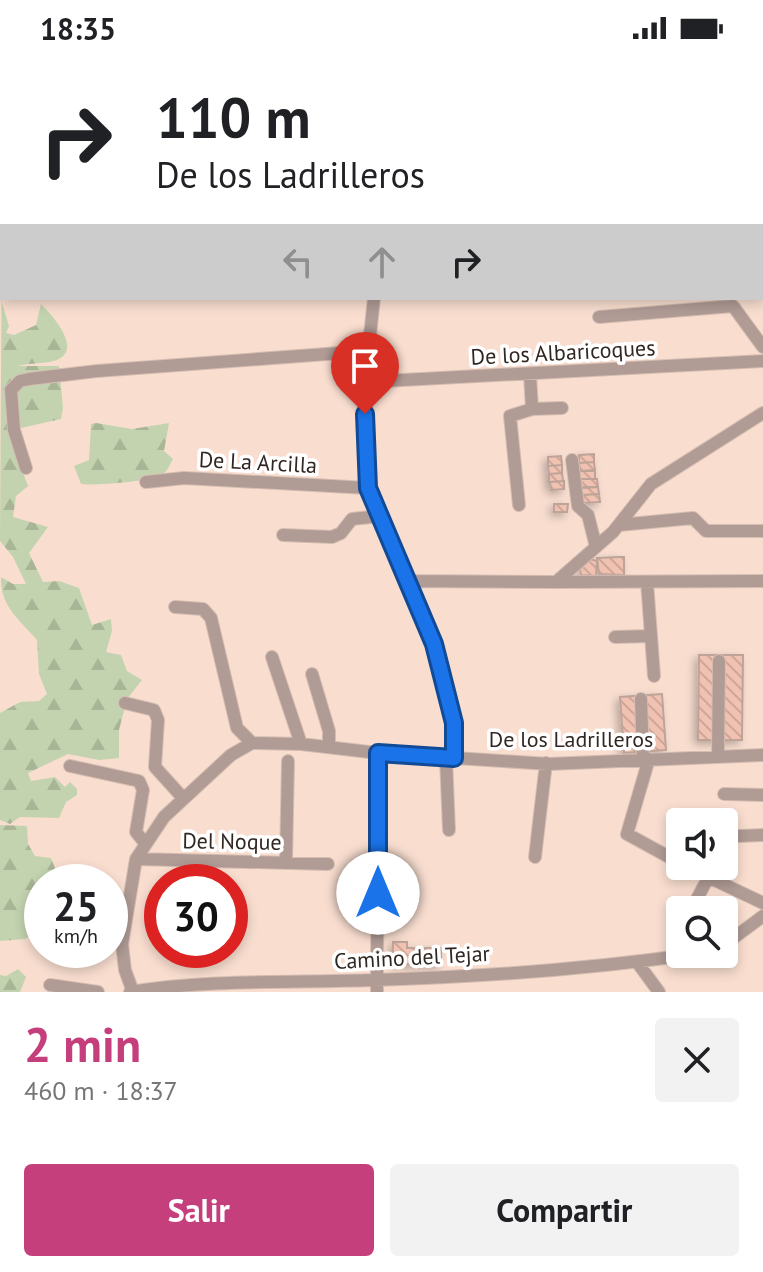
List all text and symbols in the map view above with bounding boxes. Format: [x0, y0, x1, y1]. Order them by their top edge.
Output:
text: 18:35 [40, 9, 116, 48]
text: 110 m [156, 81, 311, 153]
icon: right [24, 88, 128, 192]
text: De los Ladrilleros [156, 151, 425, 198]
icon: left [276, 240, 320, 284]
icon: ahead [360, 240, 404, 284]
icon: right [444, 240, 488, 284]
pin [331, 332, 399, 414]
street label: De los Albaricoques [470, 333, 656, 371]
icon: arrive [343, 344, 387, 388]
street label: De La Arcilla [198, 445, 318, 479]
street label: De los Ladrilleros [489, 725, 653, 753]
map controls [666, 808, 738, 968]
button: sound [666, 808, 738, 880]
street label: Del Noque [182, 826, 282, 856]
position arrow [336, 851, 420, 935]
speed limit sign: 30 [144, 864, 248, 968]
text: 25 [53, 880, 99, 932]
button: search [666, 896, 738, 968]
text: km/h [54, 923, 98, 949]
street label: Camino del Tejar [333, 939, 491, 975]
text: 2 min [24, 1013, 141, 1075]
button: close [655, 1018, 739, 1102]
text: 460 m · 18:37 [24, 1074, 178, 1107]
button: Salir [24, 1164, 374, 1256]
button: Compartir [390, 1164, 739, 1256]

